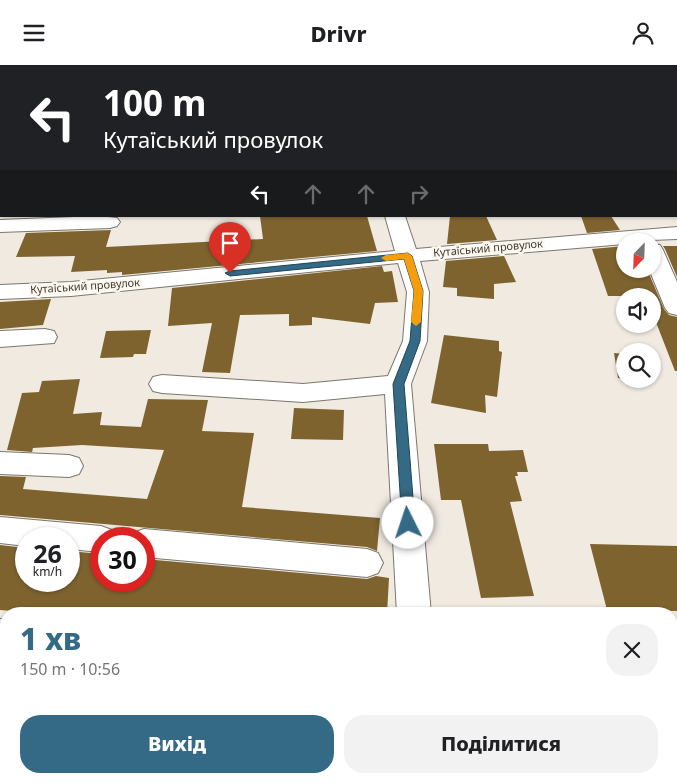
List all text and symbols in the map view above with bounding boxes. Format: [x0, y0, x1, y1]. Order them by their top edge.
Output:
text: Drivr [310, 18, 367, 48]
icon: menu [20, 19, 48, 47]
icon: person [629, 19, 657, 47]
text: 100 m [103, 79, 206, 126]
icon: left [20, 85, 85, 150]
text: Кутаїський провулок [103, 124, 323, 154]
icon: left [246, 180, 274, 208]
icon: ahead [299, 180, 327, 208]
icon: ahead [352, 180, 380, 208]
icon: right [405, 180, 433, 208]
pin [209, 222, 251, 273]
icon: arrive [216, 229, 244, 257]
north arrow [616, 233, 661, 277]
map controls [616, 233, 661, 388]
street label: Кутаїський провулок [432, 235, 544, 260]
street label: Кутаїський провулок [30, 274, 141, 297]
button: sound [616, 288, 661, 333]
button: search [616, 343, 661, 388]
position arrow [381, 496, 433, 548]
speed limit sign: 30 [90, 527, 155, 592]
text: 26 [33, 536, 62, 570]
text: km/h [33, 563, 62, 580]
text: 1 хв [20, 618, 81, 659]
button: close [606, 624, 658, 676]
text: 150 m · 10:56 [20, 658, 120, 680]
button: Вихід [20, 715, 334, 773]
button: Поділитися [344, 715, 658, 773]

